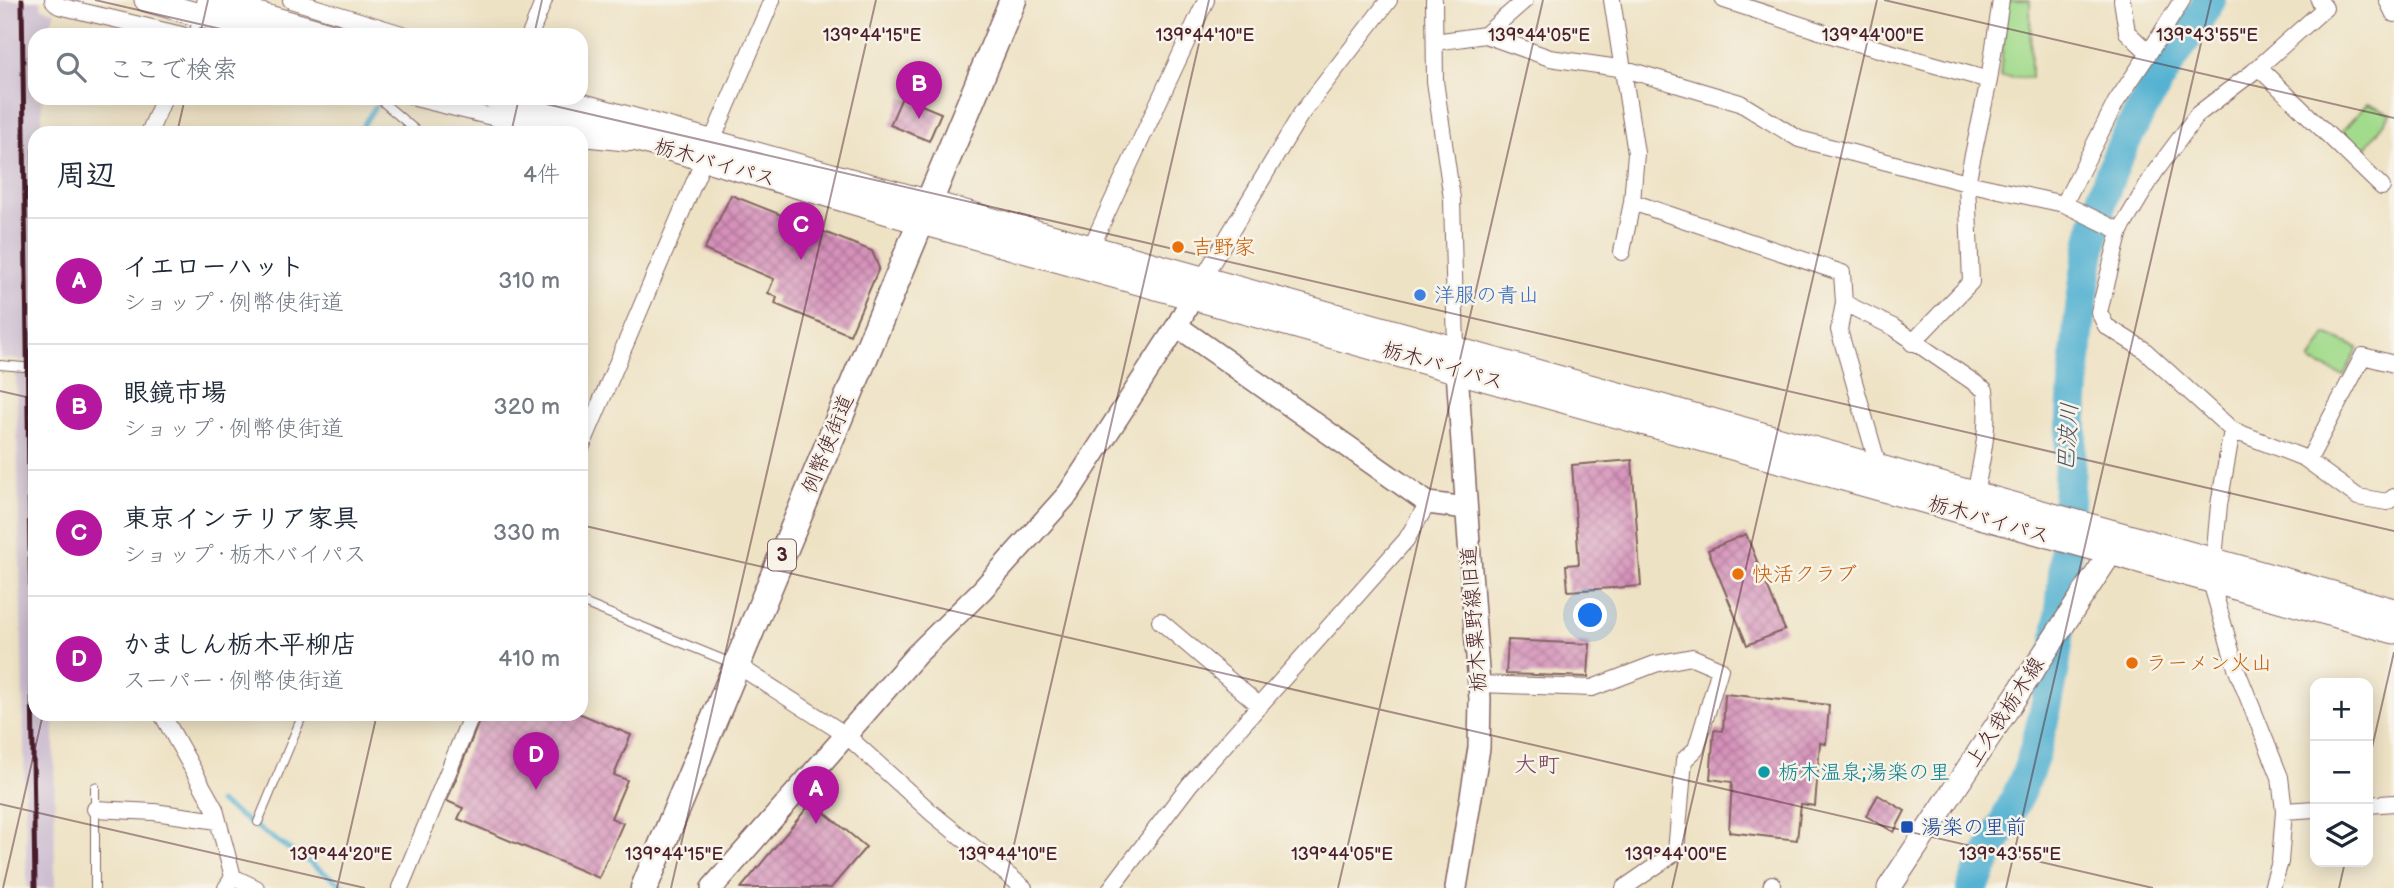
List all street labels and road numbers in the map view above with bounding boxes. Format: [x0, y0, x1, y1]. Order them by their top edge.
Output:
street label: 栃木バイパス [651, 134, 779, 192]
street label: 栃木バイパス [1379, 337, 1507, 395]
street label: 例幣使街道 [797, 391, 859, 497]
street label: 栃木バイパス [1925, 491, 2053, 549]
road number: 3 [768, 540, 796, 570]
street label: 栃木粟野線旧道 [1456, 545, 1492, 693]
street label: 上久我栃木線 [1960, 652, 2050, 772]

